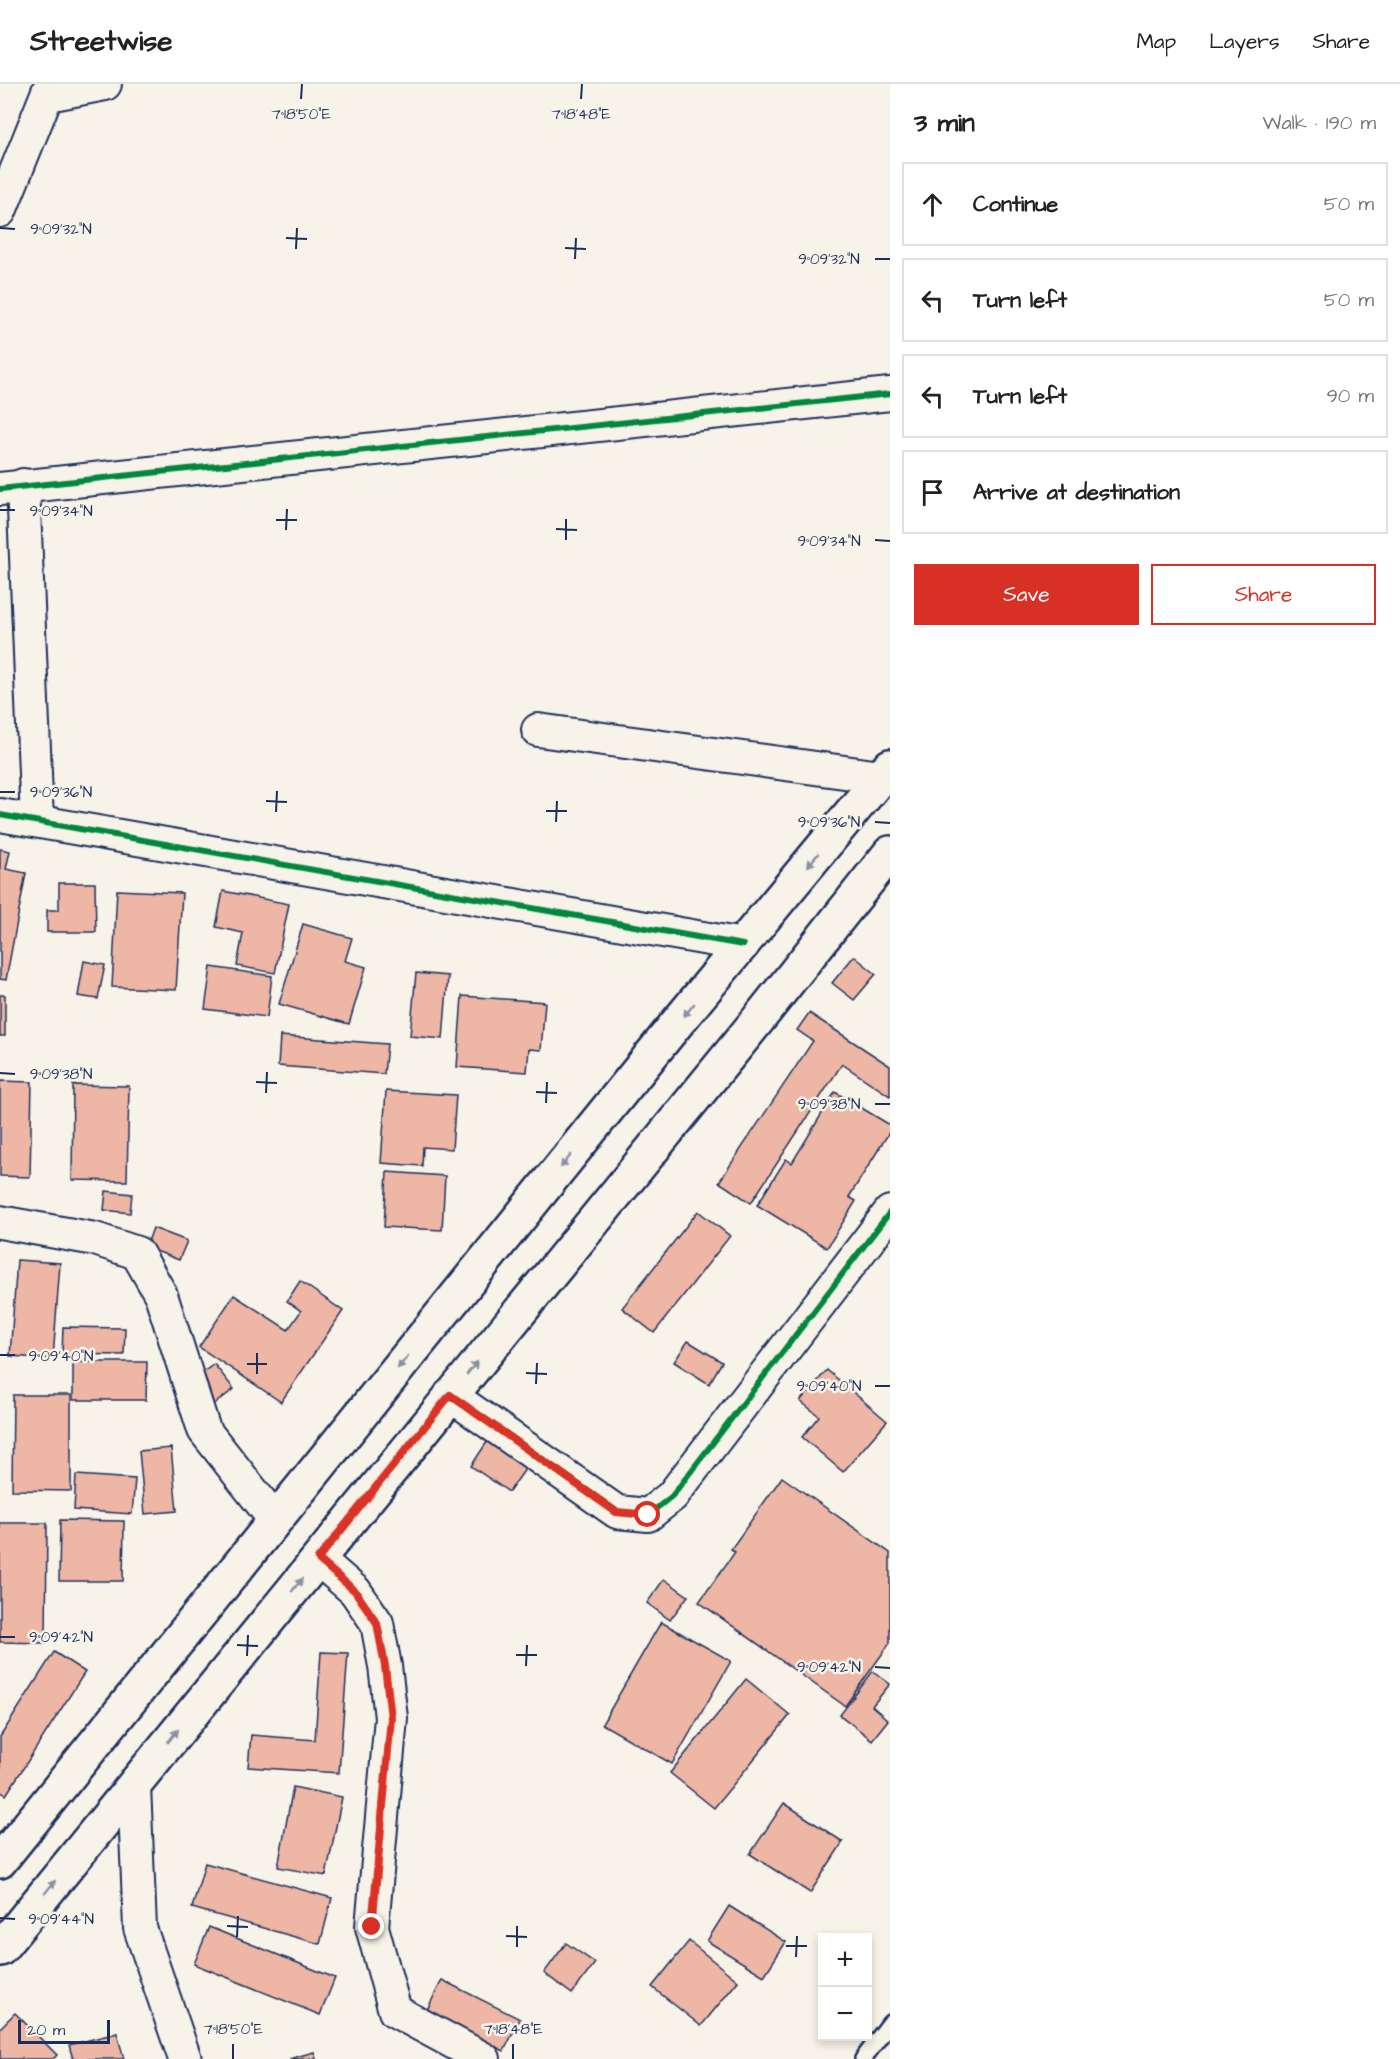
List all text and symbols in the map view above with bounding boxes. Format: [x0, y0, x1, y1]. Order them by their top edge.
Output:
text: Streetwise [30, 22, 172, 61]
text: Map [1136, 27, 1176, 56]
text: Layers [1209, 27, 1279, 56]
text: Share [1312, 27, 1370, 56]
text: 7°18'50"E [271, 104, 331, 125]
text: 7°18'48"E [552, 104, 611, 125]
text: 3 min [914, 105, 975, 141]
text: Walk · 190 m [1263, 109, 1376, 137]
icon: ahead [916, 188, 949, 221]
text: Continue [973, 189, 1058, 220]
text: 50 m [1324, 190, 1374, 218]
text: 9°09'32"N [30, 219, 92, 240]
text: 9°09'32"N [798, 249, 860, 270]
icon: left [916, 284, 949, 317]
text: Turn left [973, 285, 1067, 316]
text: 50 m [1324, 286, 1374, 314]
icon: left [916, 380, 949, 413]
text: Turn left [973, 381, 1067, 412]
text: 90 m [1326, 382, 1374, 410]
icon: arrive [916, 476, 949, 509]
text: Arrive at destination [973, 477, 1180, 508]
text: 9°09'34"N [29, 501, 93, 522]
text: 9°09'34"N [797, 531, 861, 552]
button: Save [914, 564, 1139, 625]
button: Share [1151, 564, 1376, 625]
text: 9°09'36"N [30, 782, 92, 803]
text: 9°09'36"N [798, 812, 860, 833]
one-way arrow [807, 852, 820, 867]
one-way arrow [682, 1002, 695, 1018]
text: 9°09'38"N [30, 1064, 92, 1085]
text: 9°09'38"N [798, 1094, 860, 1115]
one-way arrow [559, 1153, 572, 1169]
text: 9°09'40"N [29, 1346, 93, 1367]
one-way arrow [397, 1354, 410, 1370]
one-way arrow [465, 1361, 478, 1376]
text: 9°09'40"N [797, 1376, 861, 1397]
route start [634, 1501, 660, 1527]
one-way arrow [290, 1577, 303, 1593]
text: 9°09'42"N [29, 1627, 93, 1648]
text: 9°09'42"N [797, 1657, 861, 1678]
one-way arrow [167, 1729, 179, 1744]
one-way arrow [44, 1880, 56, 1895]
text: 9°09'44"N [28, 1909, 94, 1930]
route end [358, 1913, 384, 1939]
map controls [818, 1933, 872, 2041]
button: + [818, 1933, 872, 1987]
button: − [818, 1987, 872, 2041]
scale bar [18, 2017, 110, 2044]
text: 20 m [27, 2019, 65, 2041]
text: 7°18'50"E [203, 2019, 263, 2040]
text: 7°18'48"E [484, 2019, 543, 2040]

